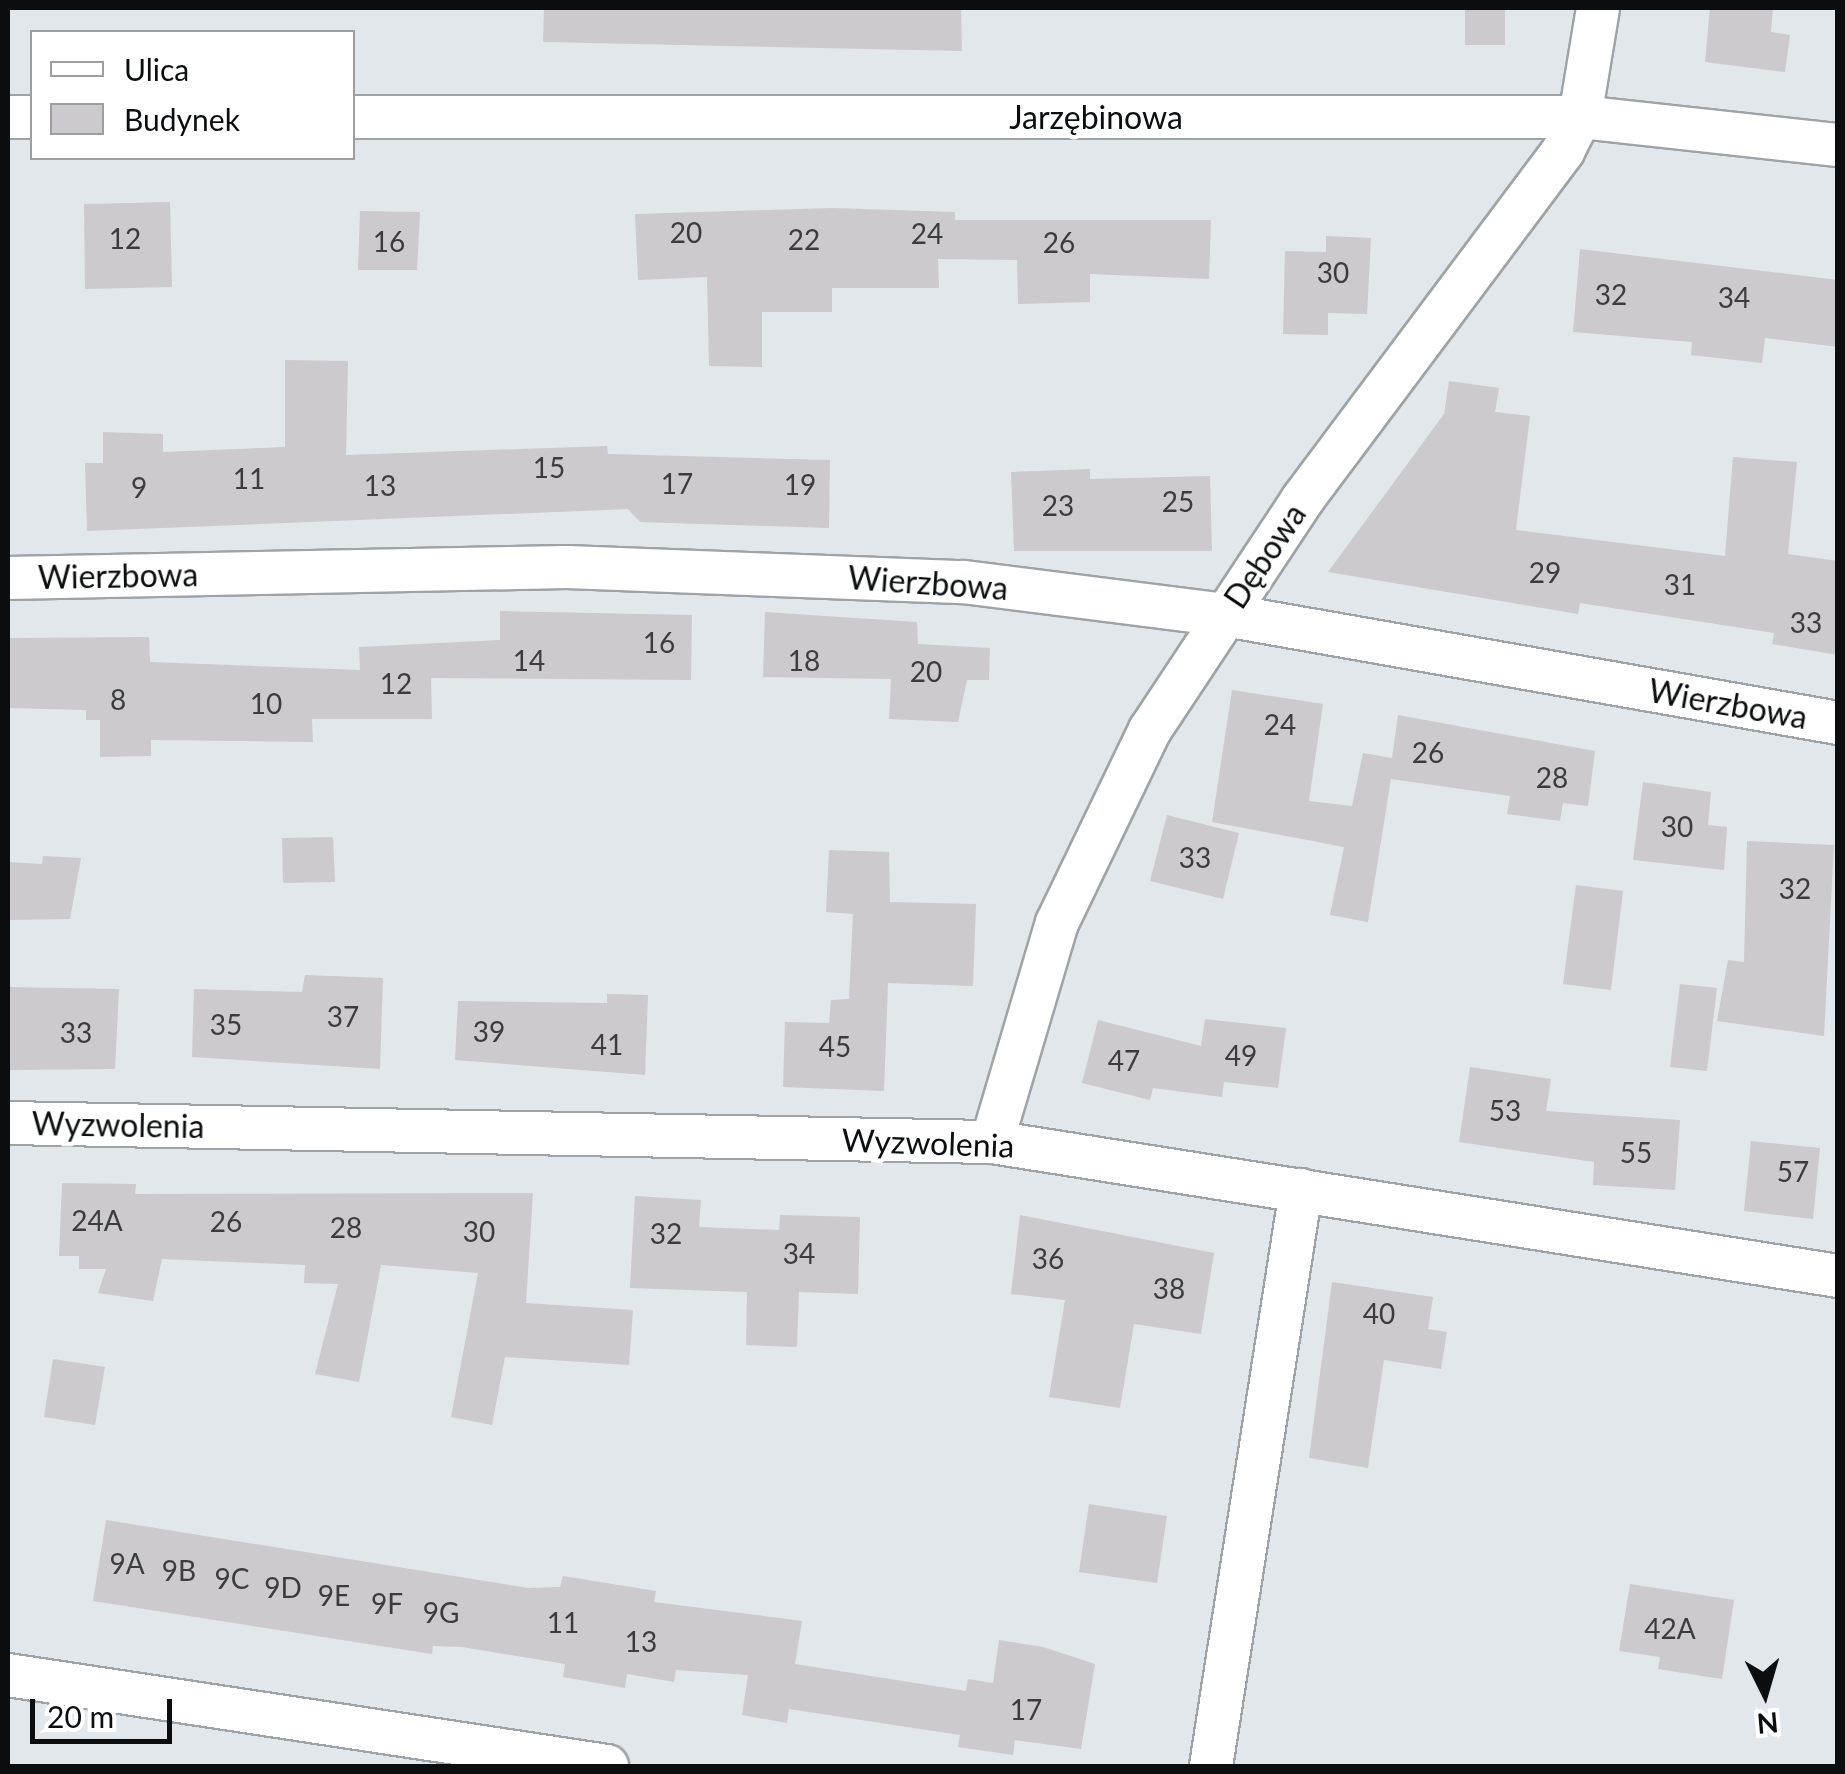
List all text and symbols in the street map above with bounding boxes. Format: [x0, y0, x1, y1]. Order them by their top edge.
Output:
legend [30, 30, 355, 160]
text: Ulica [124, 51, 189, 87]
street label: Jarzębinowa [1009, 98, 1183, 136]
text: Budynek [124, 101, 240, 137]
house number: 20 [670, 215, 702, 249]
house number: 24 [911, 216, 943, 250]
house number: 12 [109, 221, 141, 255]
house number: 22 [788, 222, 820, 256]
house number: 16 [373, 224, 405, 258]
house number: 26 [1043, 225, 1075, 259]
house number: 30 [1317, 255, 1349, 289]
house number: 32 [1595, 277, 1627, 311]
house number: 34 [1718, 280, 1750, 314]
house number: 15 [533, 450, 565, 484]
house number: 11 [233, 461, 265, 495]
house number: 17 [661, 466, 693, 500]
house number: 19 [784, 467, 816, 501]
house number: 13 [364, 468, 396, 502]
house number: 9 [131, 470, 147, 504]
house number: 25 [1162, 484, 1194, 518]
house number: 23 [1042, 488, 1074, 522]
street label: Dębowa [1216, 496, 1314, 616]
street label: Wierzbowa [37, 555, 199, 597]
house number: 29 [1529, 555, 1561, 589]
street label: Wierzbowa [847, 558, 1009, 608]
house number: 31 [1664, 567, 1696, 601]
house number: 33 [1790, 605, 1822, 639]
house number: 16 [643, 625, 675, 659]
house number: 14 [513, 643, 545, 677]
house number: 18 [788, 643, 820, 677]
house number: 20 [910, 654, 942, 688]
house number: 12 [380, 666, 412, 700]
street label: Wierzbowa [1646, 671, 1810, 737]
house number: 8 [110, 682, 126, 716]
house number: 10 [250, 686, 282, 720]
house number: 24 [1264, 707, 1296, 741]
house number: 26 [1412, 735, 1444, 769]
house number: 28 [1536, 760, 1568, 794]
house number: 30 [1661, 809, 1693, 843]
house number: 33 [1179, 840, 1211, 874]
house number: 32 [1779, 871, 1811, 905]
house number: 37 [327, 999, 359, 1033]
house number: 35 [210, 1007, 242, 1041]
house number: 39 [473, 1014, 505, 1048]
house number: 33 [60, 1015, 92, 1049]
house number: 41 [591, 1027, 623, 1061]
house number: 45 [819, 1029, 851, 1063]
house number: 49 [1225, 1038, 1257, 1072]
house number: 47 [1108, 1043, 1140, 1077]
house number: 53 [1489, 1093, 1521, 1127]
street label: Wyzwolenia [31, 1104, 205, 1146]
street label: Wyzwolenia [841, 1121, 1015, 1165]
house number: 55 [1620, 1135, 1652, 1169]
house number: 57 [1777, 1154, 1809, 1188]
house number: 24A [71, 1203, 123, 1237]
house number: 26 [210, 1204, 242, 1238]
house number: 28 [330, 1210, 362, 1244]
house number: 30 [463, 1214, 495, 1248]
house number: 32 [650, 1216, 682, 1250]
house number: 34 [783, 1236, 815, 1270]
house number: 36 [1032, 1241, 1064, 1275]
house number: 38 [1153, 1271, 1185, 1305]
house number: 40 [1363, 1296, 1395, 1330]
house number: 9A [109, 1546, 145, 1580]
house number: 9B [162, 1553, 196, 1587]
house number: 9C [215, 1561, 249, 1595]
house number: 9D [264, 1570, 302, 1604]
house number: 9E [318, 1578, 350, 1612]
house number: 9F [371, 1586, 403, 1620]
house number: 9G [423, 1595, 459, 1629]
house number: 11 [547, 1605, 579, 1639]
house number: 42A [1644, 1611, 1696, 1645]
house number: 13 [625, 1624, 657, 1658]
north arrow [1715, 1644, 1815, 1744]
scale bar [35, 1679, 178, 1741]
house number: 17 [1010, 1692, 1042, 1726]
text: 20 m [47, 1698, 114, 1734]
text: N [1755, 1706, 1780, 1742]

